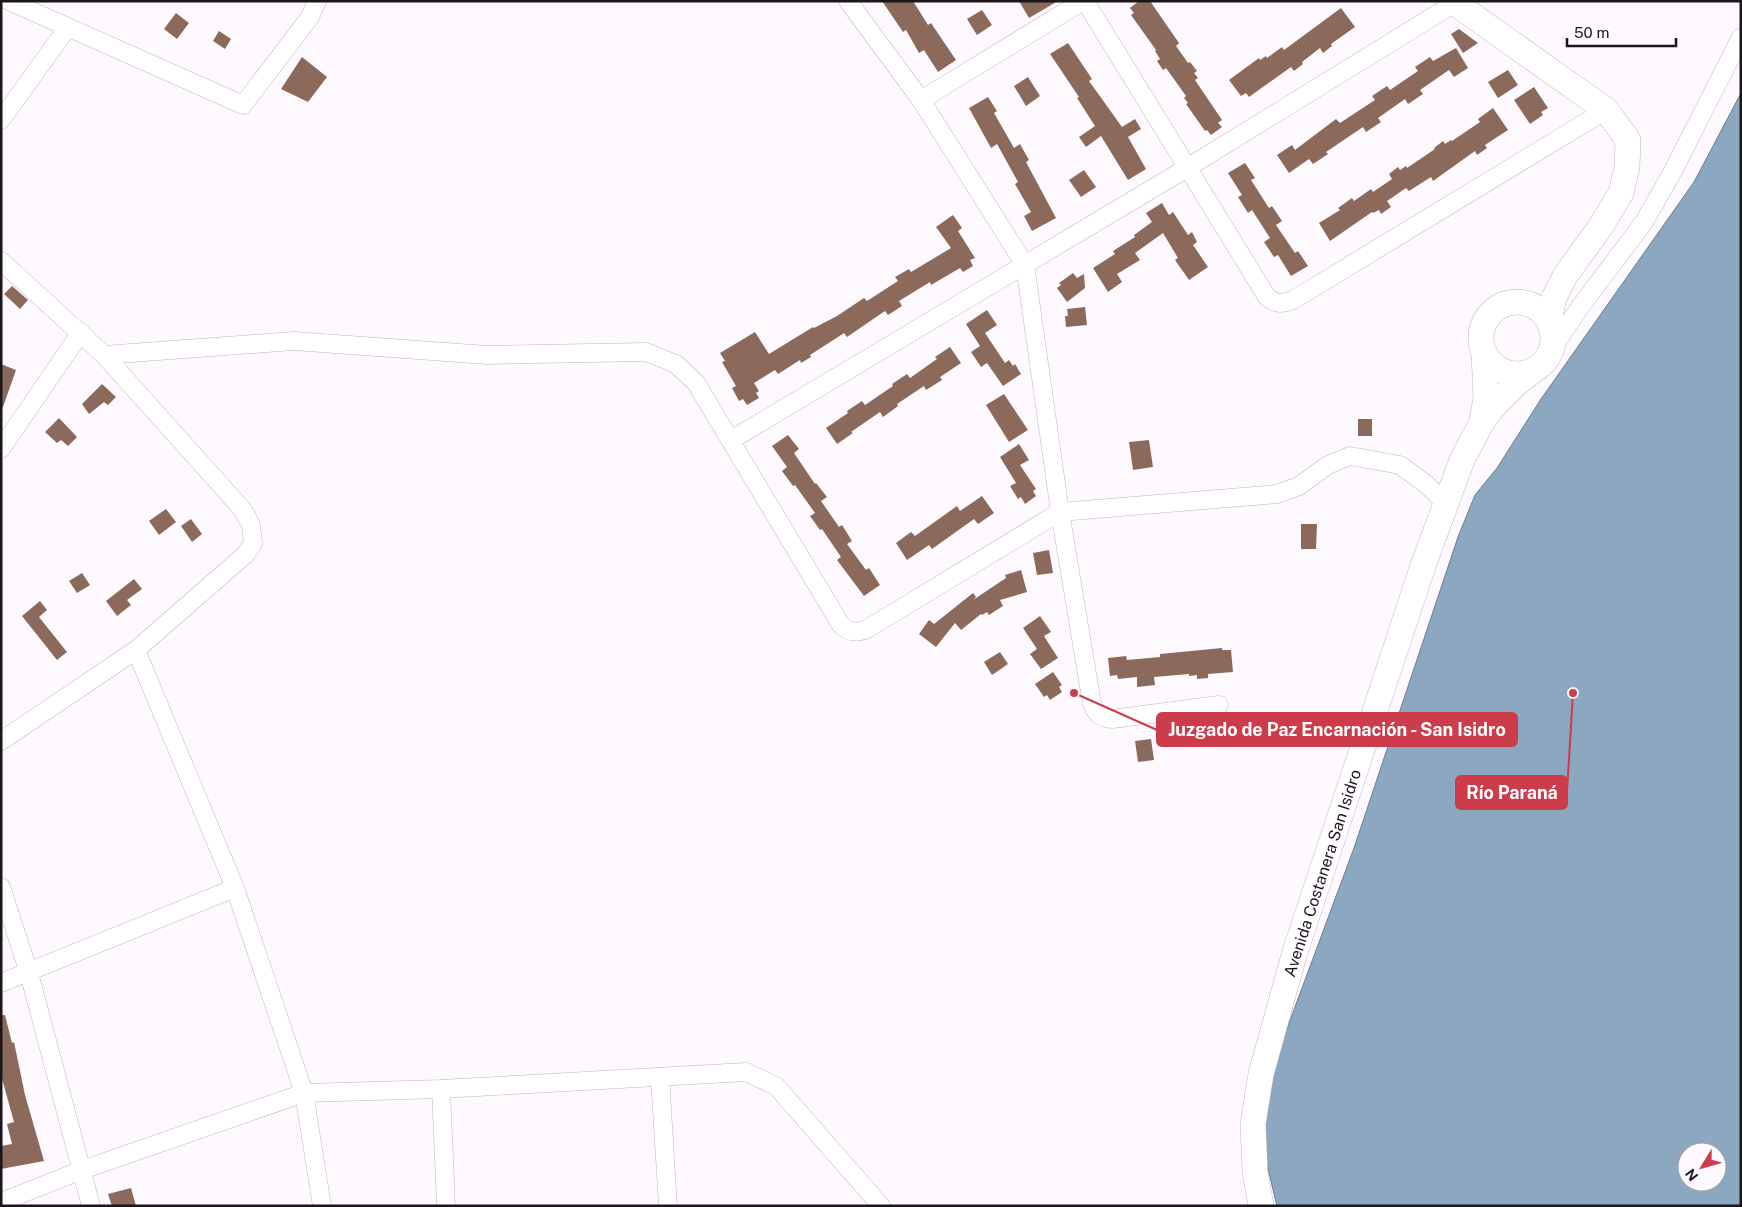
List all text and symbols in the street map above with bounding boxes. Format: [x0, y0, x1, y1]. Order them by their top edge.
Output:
scale bar [1567, 15, 1676, 47]
text: 50 m [1574, 24, 1609, 41]
callout: Juzgado de Paz Encarnación - San Isidro [1157, 713, 1517, 746]
text: Juzgado de Paz Encarnación - San Isidro [1168, 719, 1506, 740]
street label: Avenida Costanera San Isidro [1280, 767, 1365, 979]
callout: Río Paraná [1456, 776, 1567, 809]
text: Río Paraná [1466, 782, 1558, 803]
north arrow [1677, 1142, 1727, 1192]
text: N [1682, 1166, 1701, 1184]

